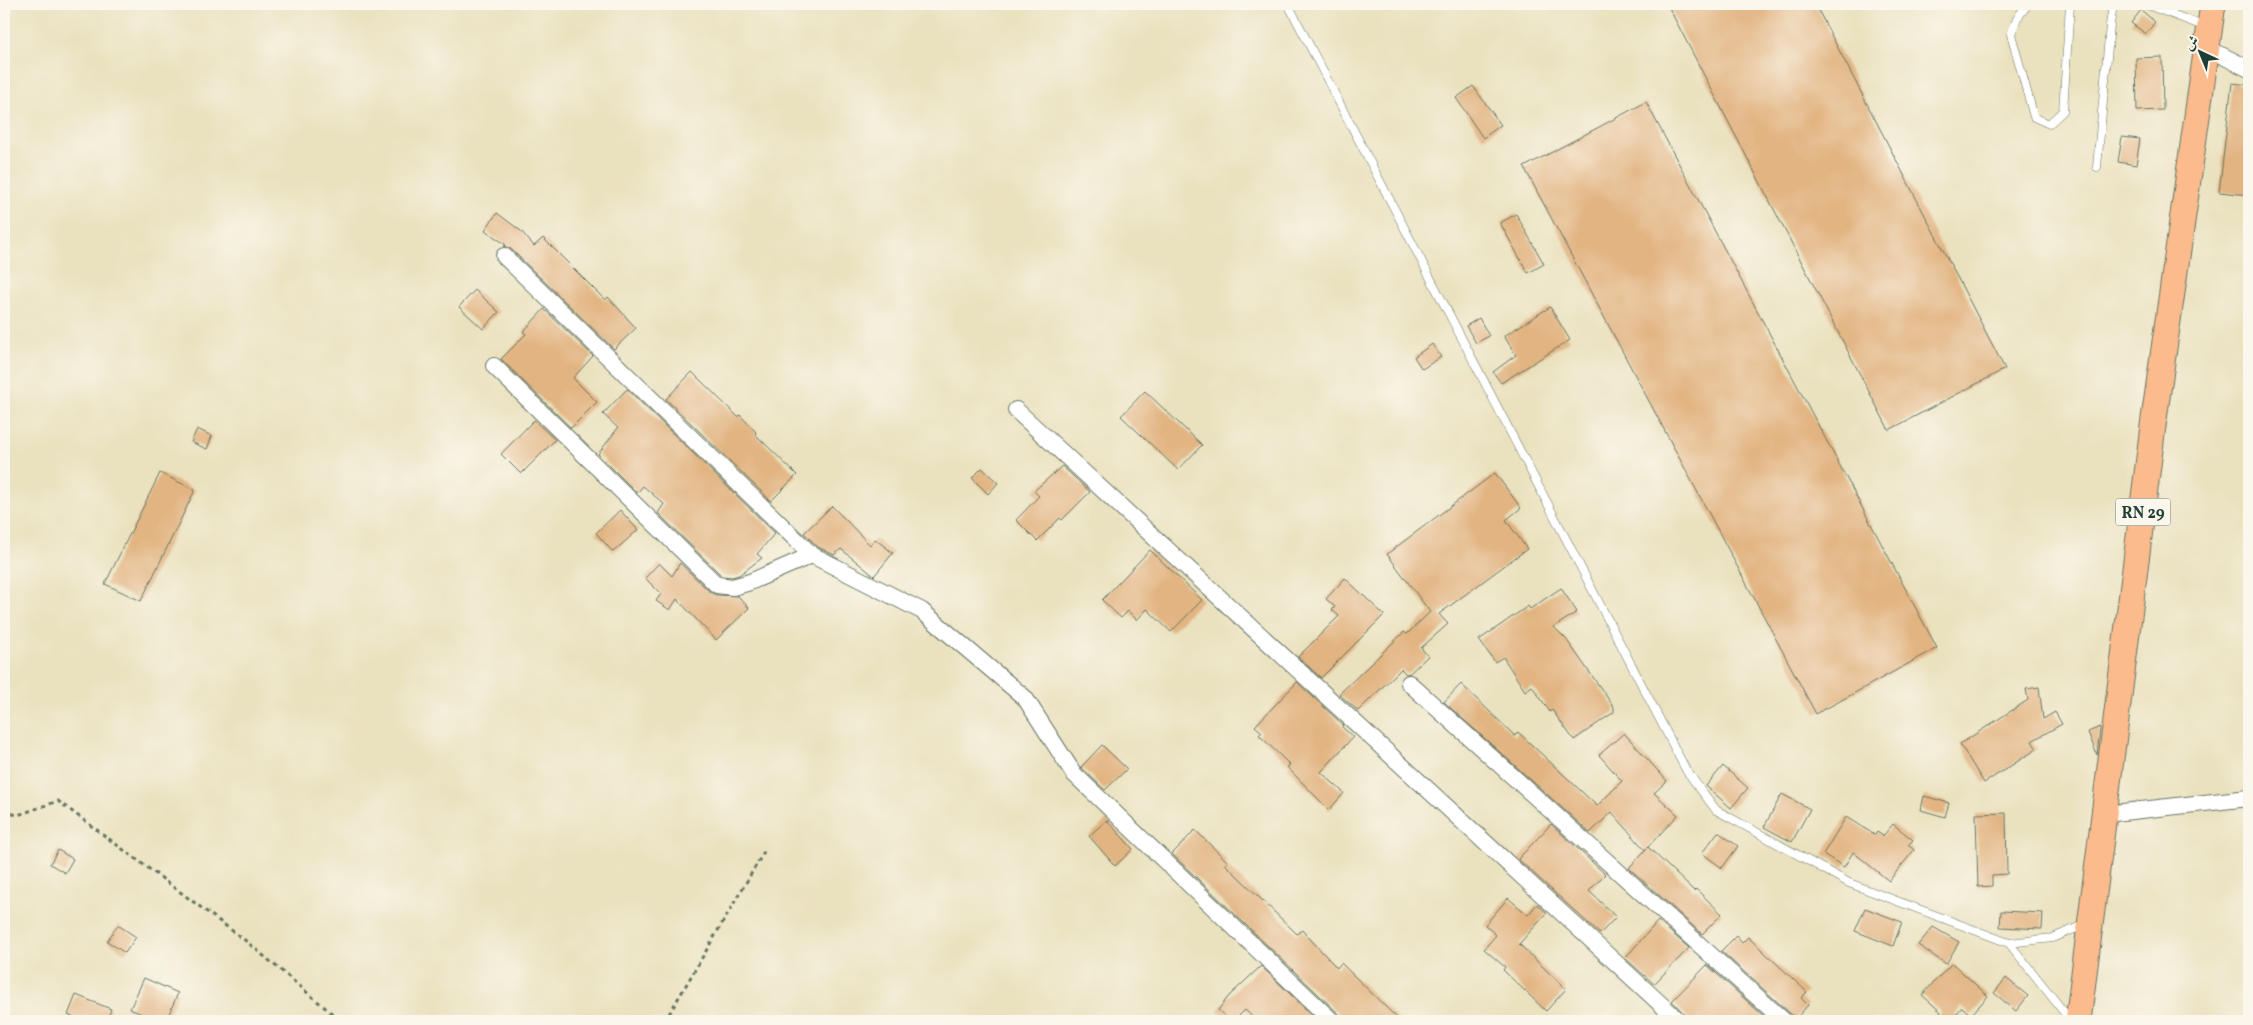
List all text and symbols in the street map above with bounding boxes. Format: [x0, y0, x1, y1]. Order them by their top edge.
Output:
north arrow [2176, 28, 2226, 78]
text: ش [2180, 32, 2204, 55]
road number: RN 29 [2116, 498, 2170, 526]

